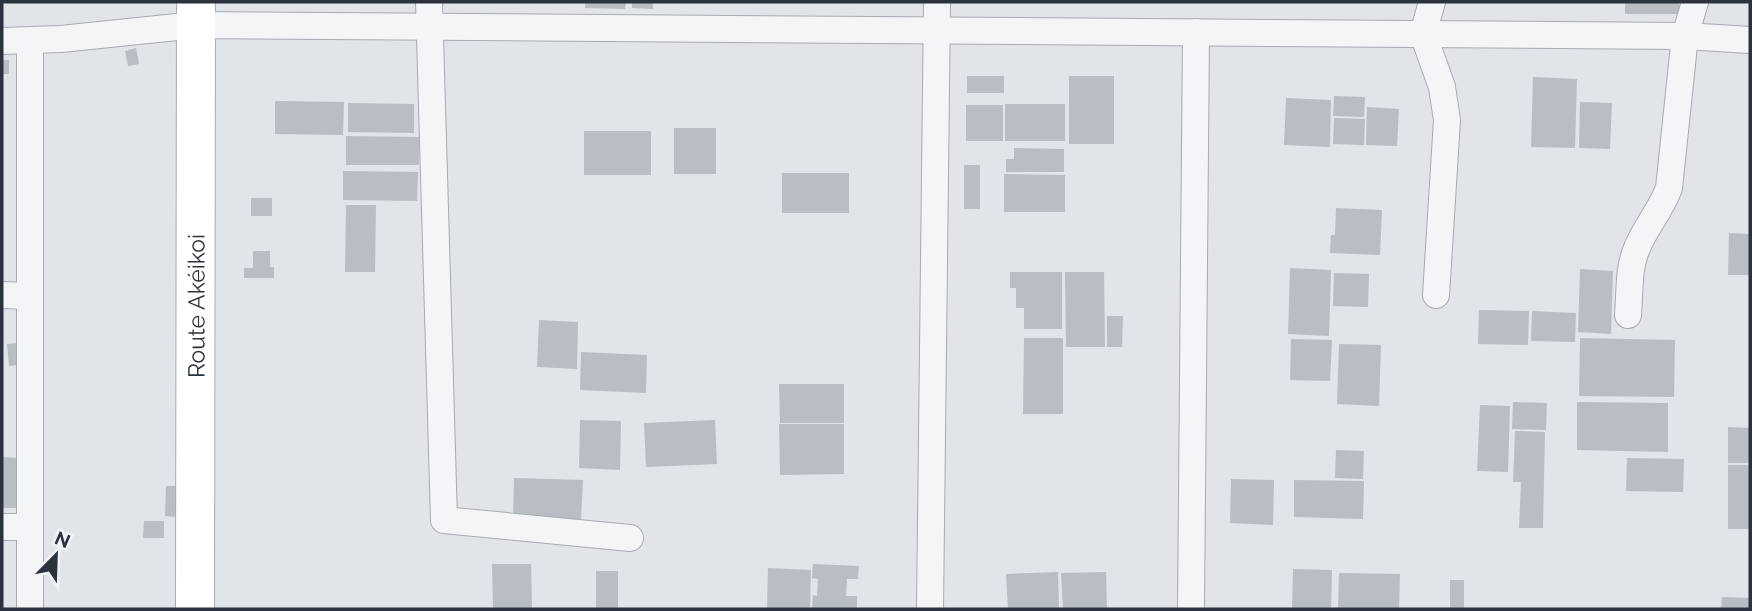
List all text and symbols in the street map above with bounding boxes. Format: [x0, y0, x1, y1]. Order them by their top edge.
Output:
street label: Route Akéikoi [182, 234, 209, 378]
north arrow [21, 520, 91, 590]
text: N [52, 526, 74, 552]

